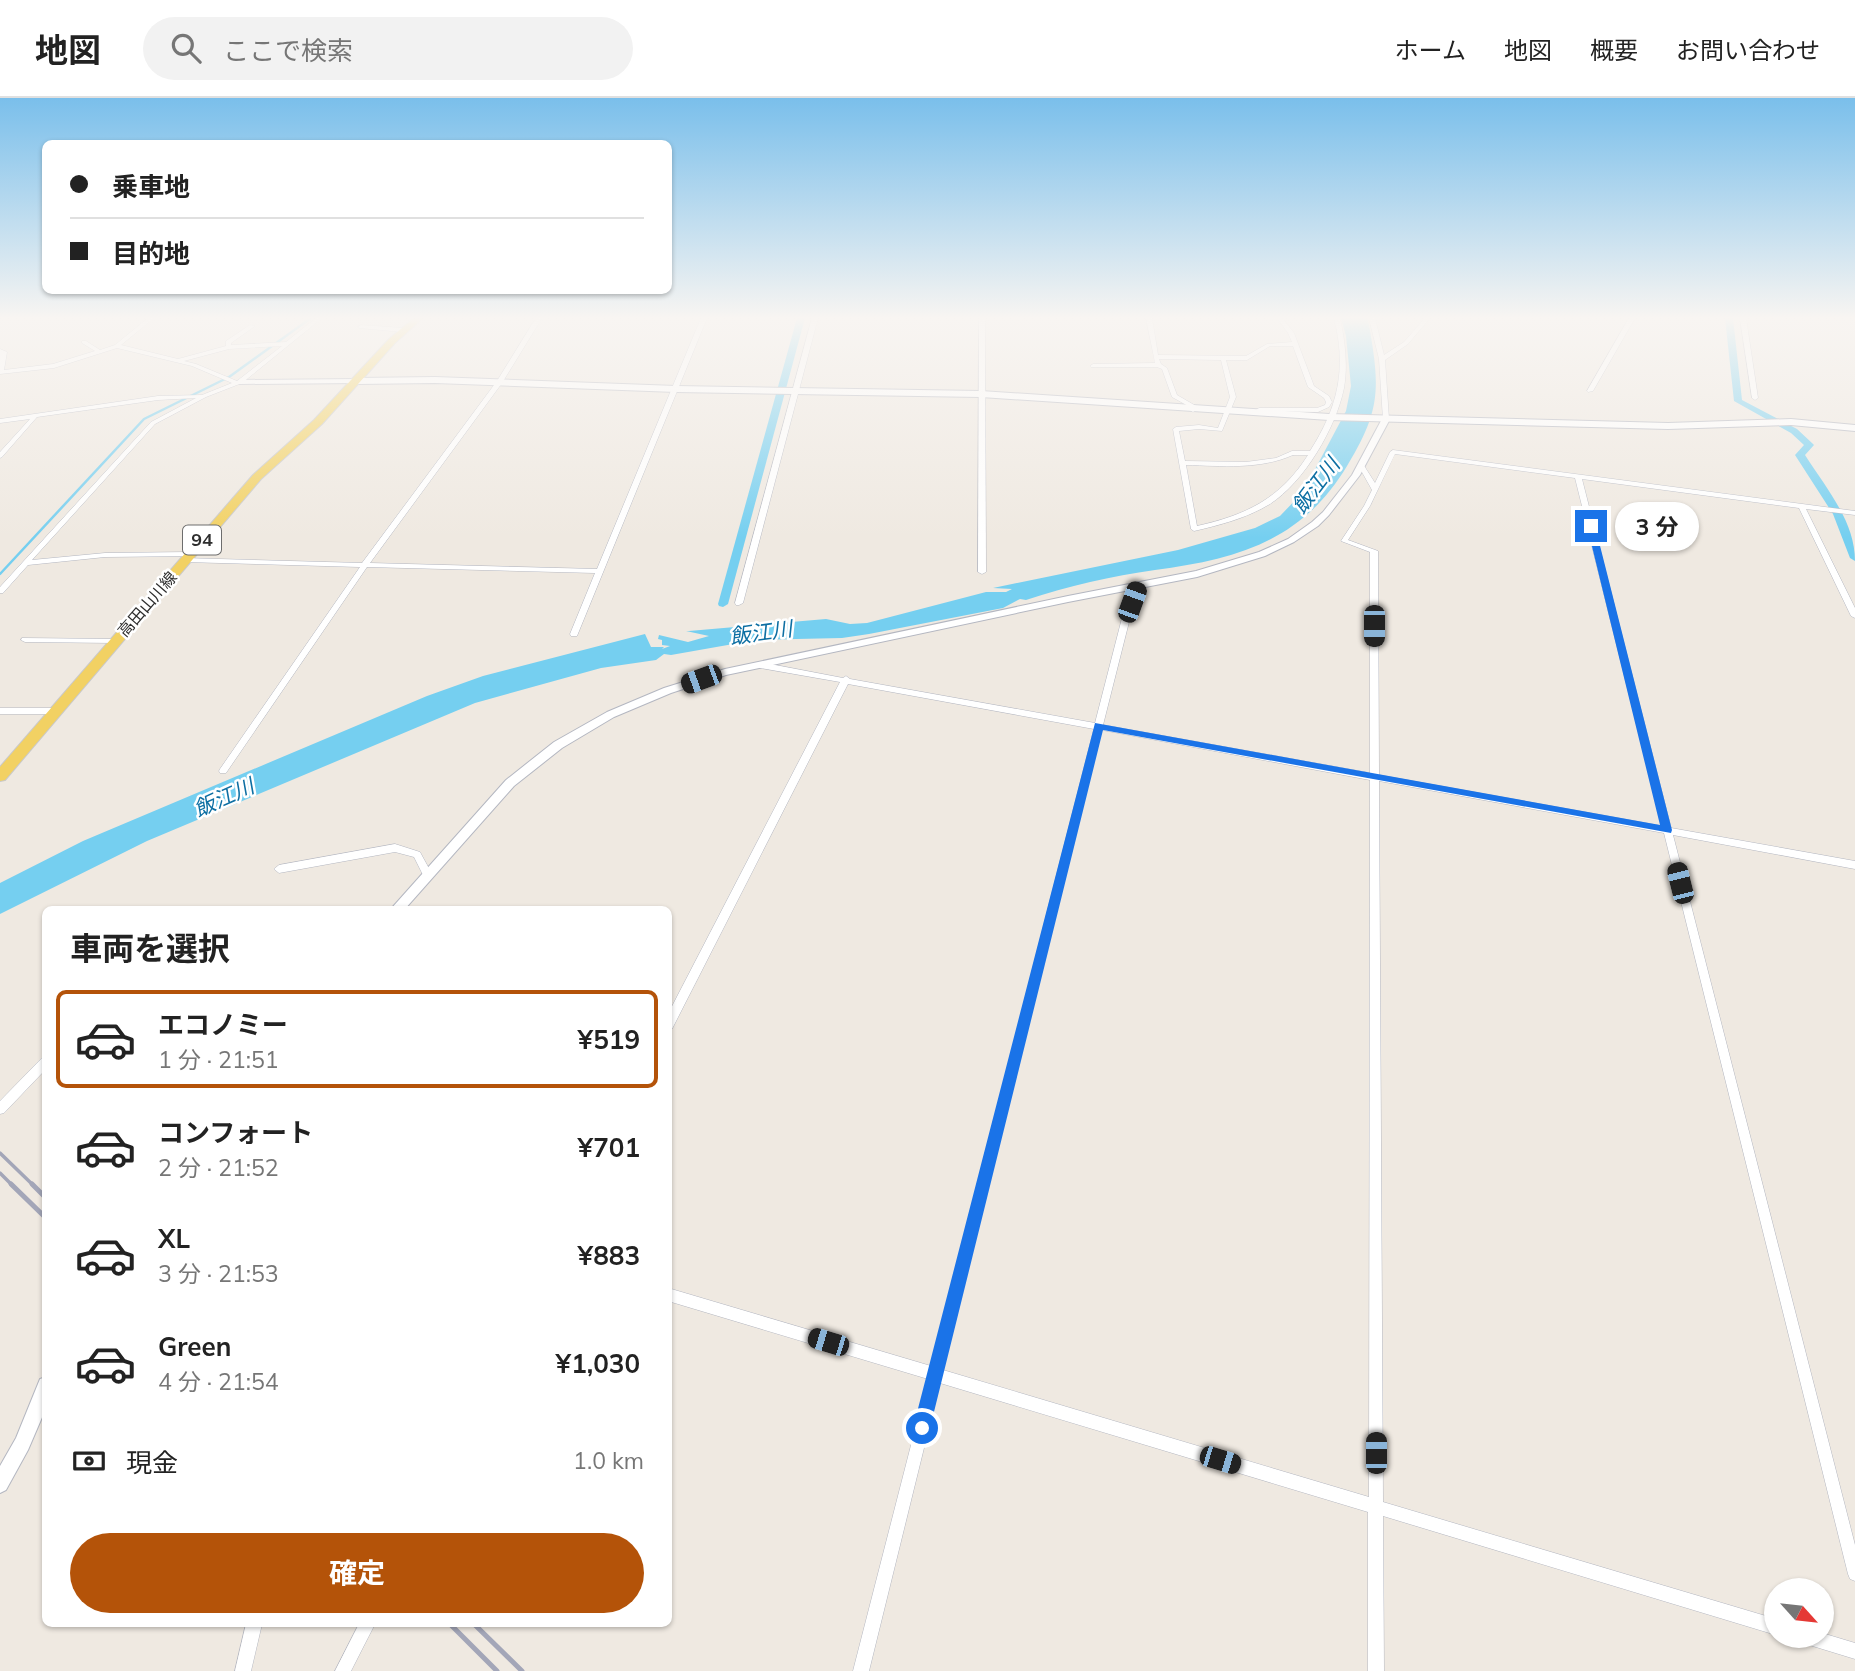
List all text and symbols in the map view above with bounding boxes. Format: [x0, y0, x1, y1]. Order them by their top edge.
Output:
search box [143, 17, 633, 80]
text: 地図 [35, 29, 101, 70]
icon: search [167, 29, 205, 67]
text: ここで検索 [223, 34, 353, 67]
text: ホーム [1395, 35, 1466, 65]
text: 地図 [1504, 35, 1552, 65]
text: 概要 [1590, 35, 1638, 65]
text: お問い合わせ [1676, 35, 1820, 65]
text: 乗車地 [112, 170, 190, 203]
text: 目的地 [112, 237, 190, 270]
water label: 飯江川 [1286, 451, 1346, 518]
callout: 3 分 [1616, 502, 1700, 550]
route end [1575, 510, 1607, 542]
text: 3 分 [1635, 512, 1679, 541]
road number: 94 [183, 526, 221, 555]
street label: 高田山川線 [113, 567, 181, 641]
car [1115, 579, 1150, 625]
car [1364, 605, 1385, 647]
water label: 飯江川 [728, 614, 796, 649]
car [678, 662, 725, 696]
water label: 飯江川 [190, 772, 259, 822]
car [1665, 860, 1696, 906]
text: 車両を選択 [70, 928, 230, 968]
icon: car [74, 1008, 137, 1071]
text: エコノミー [158, 1008, 288, 1041]
text: ¥519 [578, 1023, 640, 1056]
text: 1 分 · 21:51 [158, 1045, 279, 1074]
icon: car [74, 1116, 137, 1179]
text: コンフォート [158, 1116, 313, 1149]
text: ¥701 [578, 1131, 640, 1164]
text: 2 分 · 21:52 [158, 1153, 279, 1182]
text: XL [158, 1222, 190, 1255]
icon: car [74, 1224, 137, 1287]
text: ¥883 [578, 1239, 640, 1272]
text: 3 分 · 21:53 [158, 1259, 279, 1288]
car [805, 1326, 852, 1358]
text: Green [158, 1330, 231, 1363]
icon: car [74, 1332, 137, 1395]
text: ¥1,030 [556, 1347, 640, 1380]
text: 4 分 · 21:54 [158, 1367, 279, 1396]
route start [906, 1412, 938, 1444]
car [1366, 1432, 1387, 1474]
icon: cash [70, 1442, 108, 1480]
car [1197, 1444, 1244, 1476]
text: 現金 [126, 1446, 178, 1479]
text: 1.0 km [573, 1446, 644, 1475]
button: 確定 [70, 1533, 644, 1613]
north arrow [1764, 1578, 1834, 1648]
map controls [1764, 1578, 1834, 1648]

